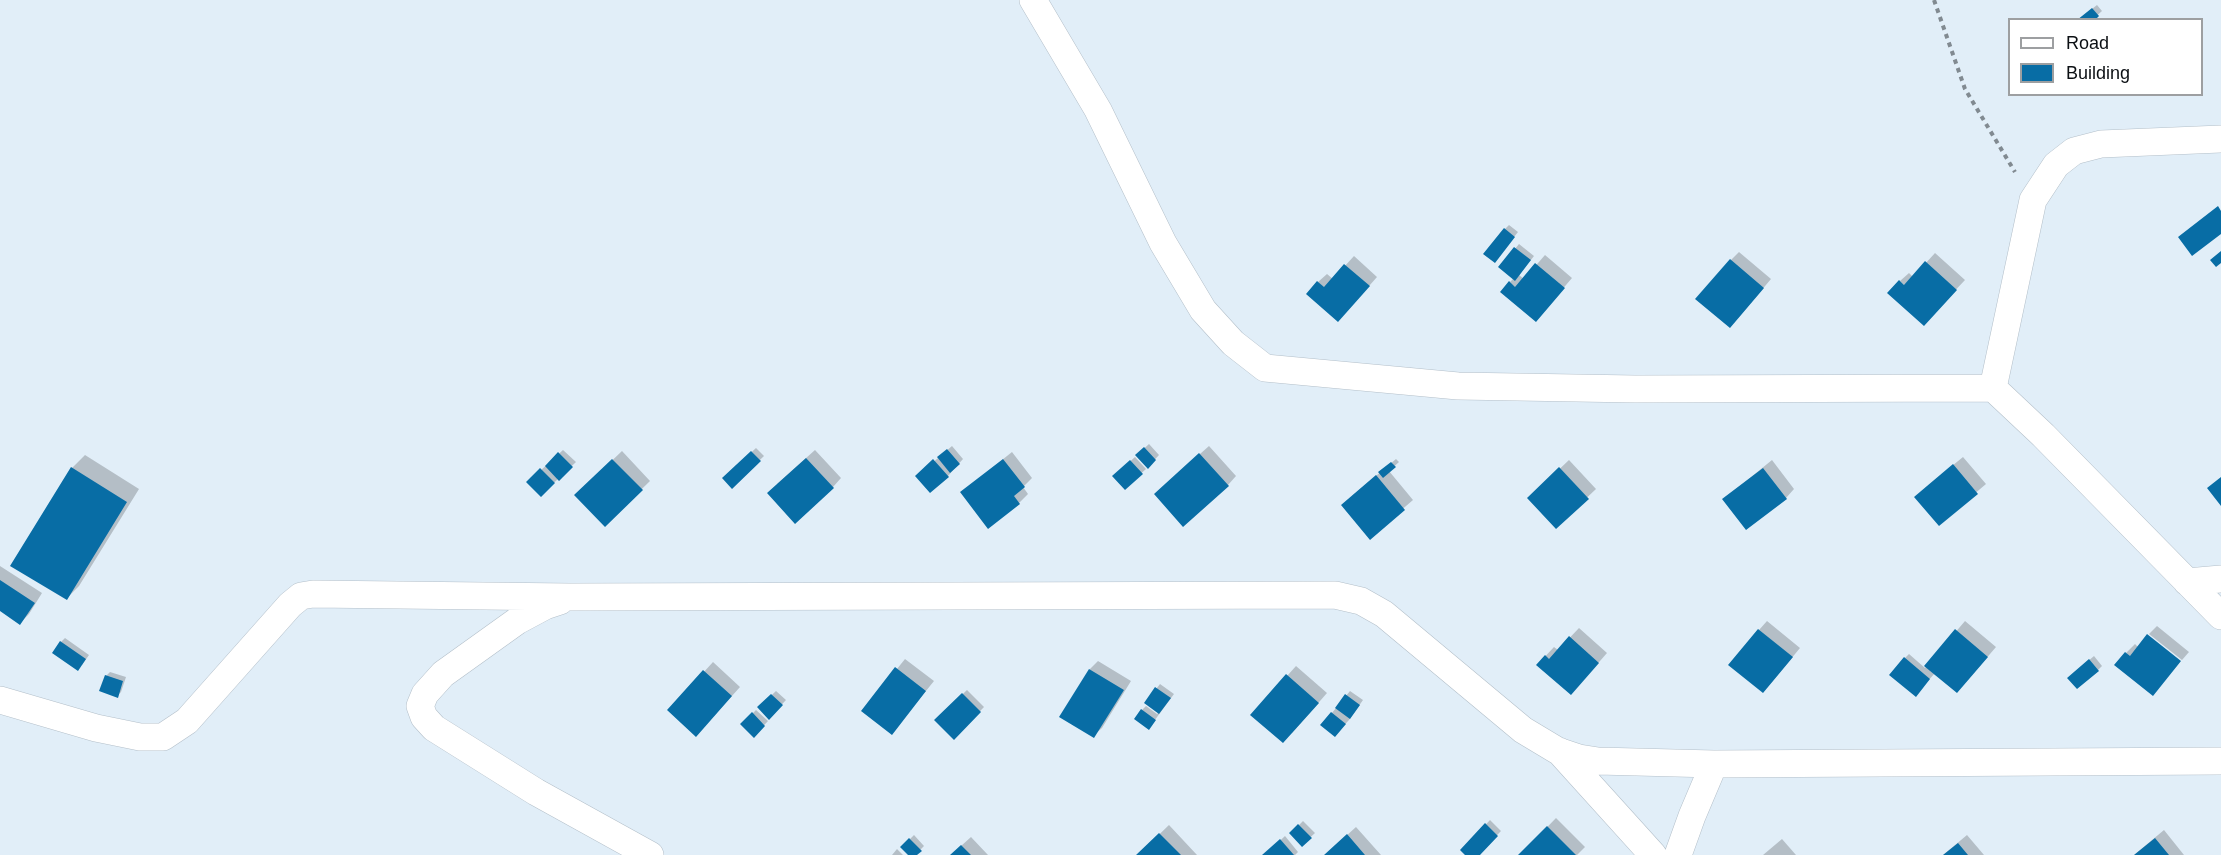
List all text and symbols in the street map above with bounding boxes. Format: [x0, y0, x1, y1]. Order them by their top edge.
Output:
legend [2008, 18, 2203, 96]
text: Road [2066, 33, 2109, 53]
text: Building [2066, 63, 2130, 83]

